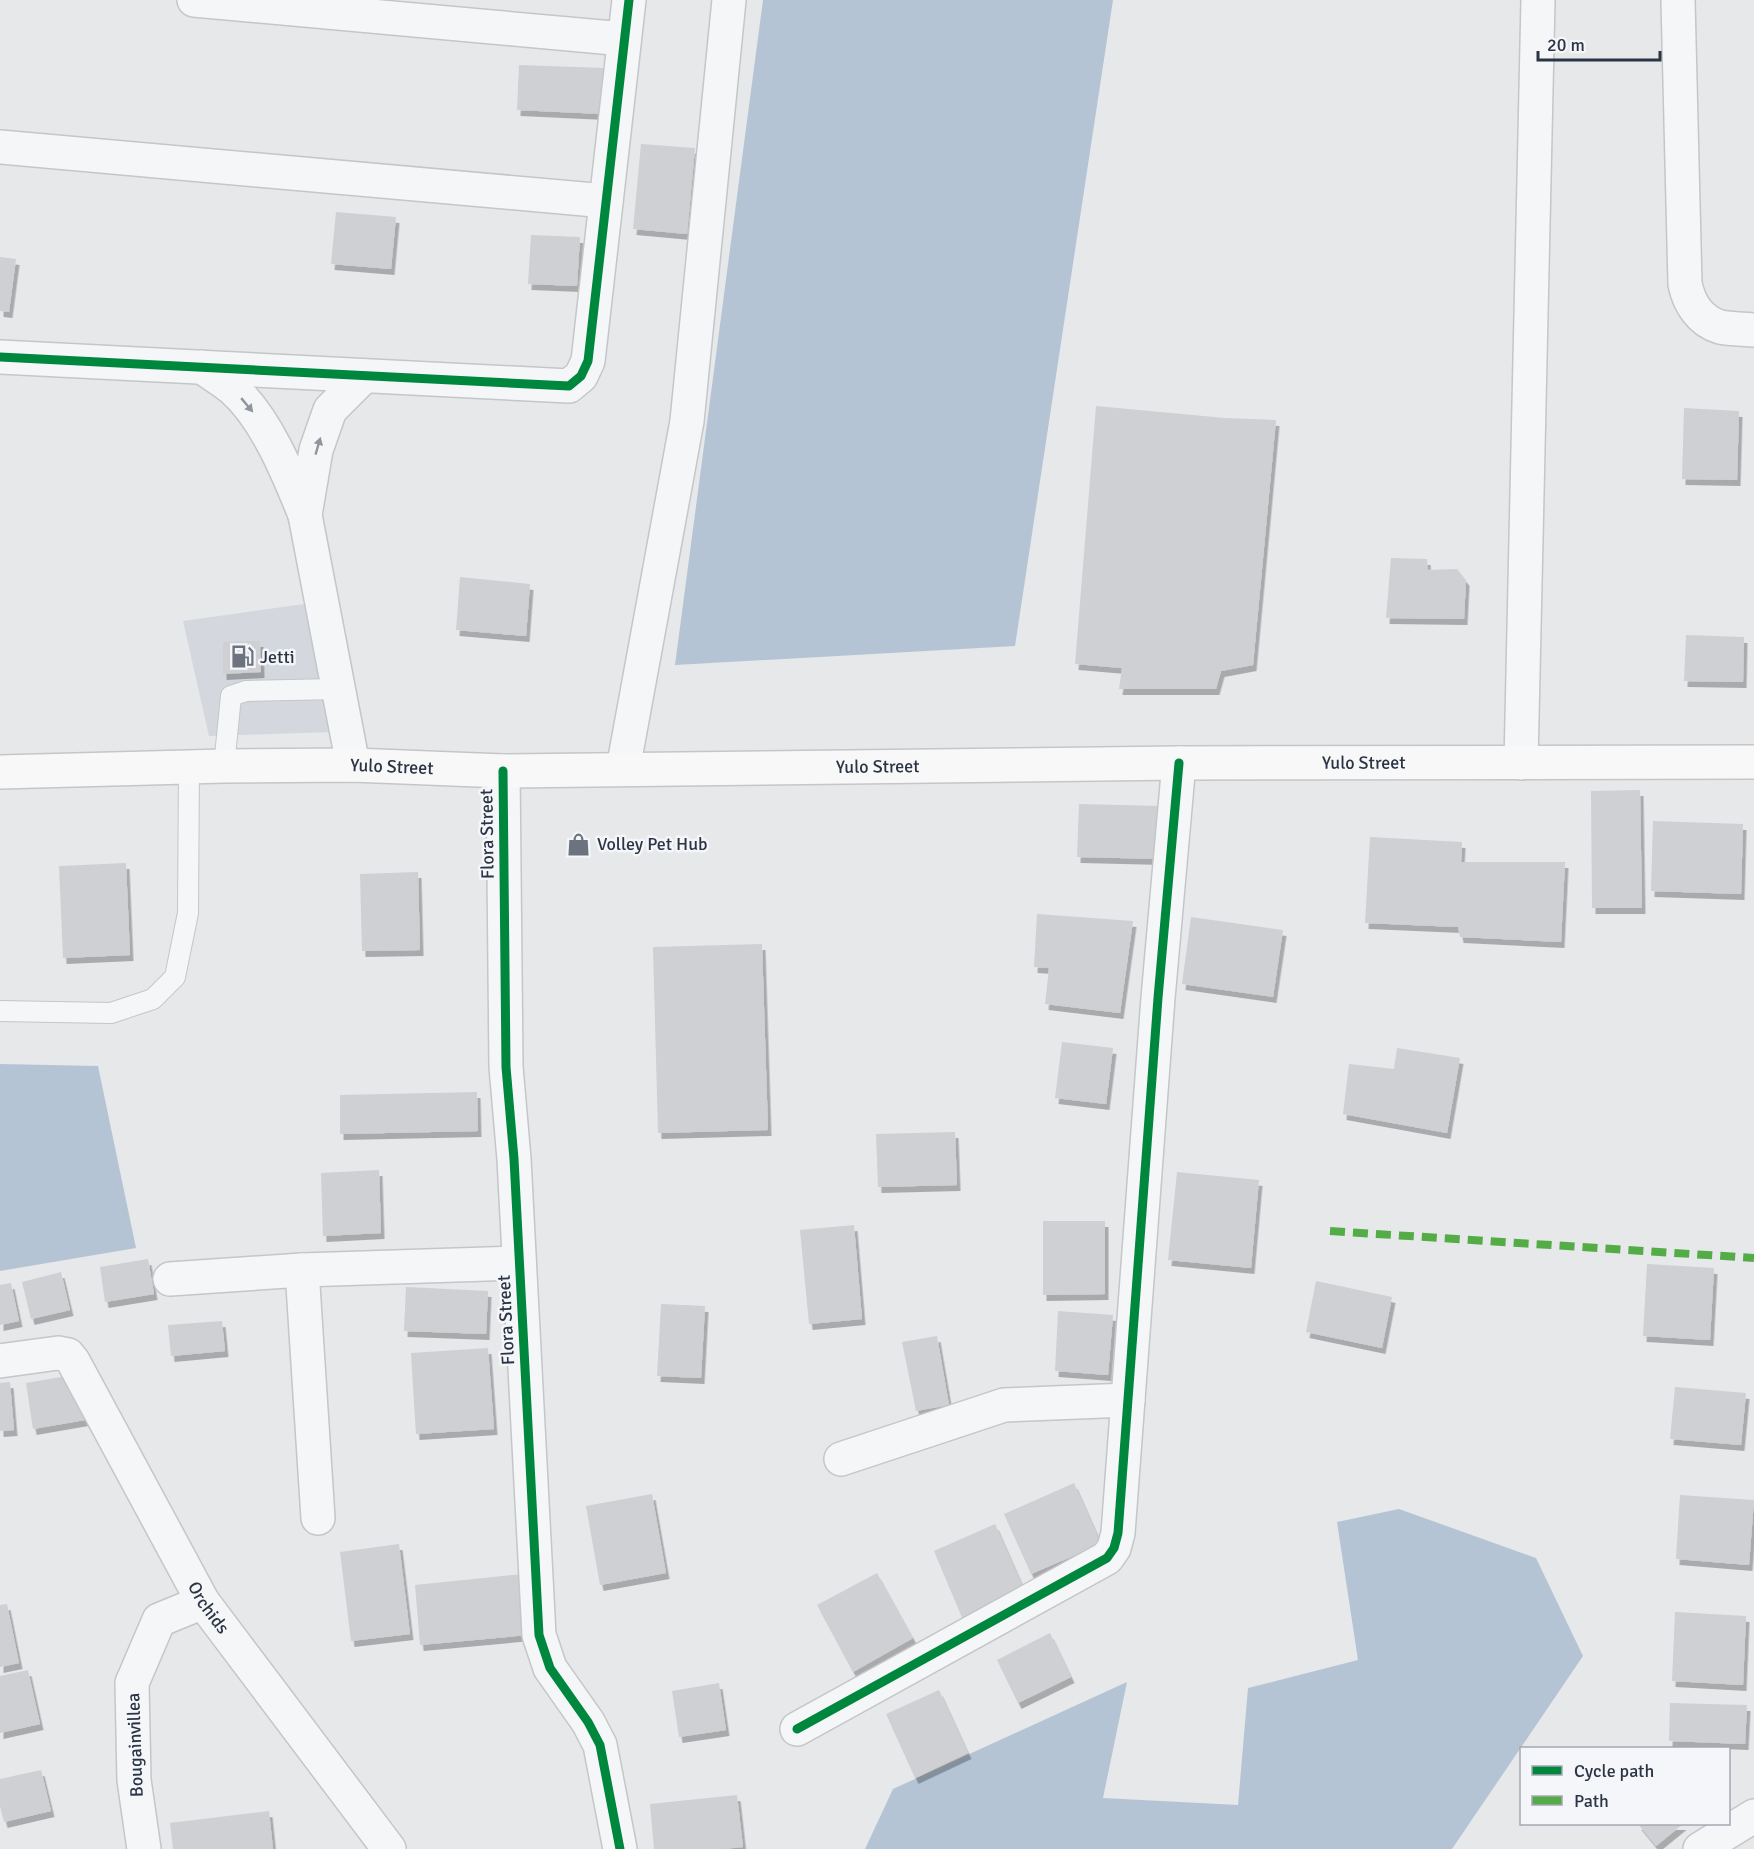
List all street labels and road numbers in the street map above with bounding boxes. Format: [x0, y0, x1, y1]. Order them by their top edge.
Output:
street label: Yulo Street [1322, 752, 1406, 774]
street label: Yulo Street [350, 754, 434, 779]
street label: Yulo Street [836, 755, 920, 778]
street label: Flora Street [475, 789, 499, 879]
street label: Flora Street [493, 1274, 519, 1366]
street label: Orchids [183, 1578, 234, 1638]
street label: Bougainvillea [122, 1692, 148, 1798]

